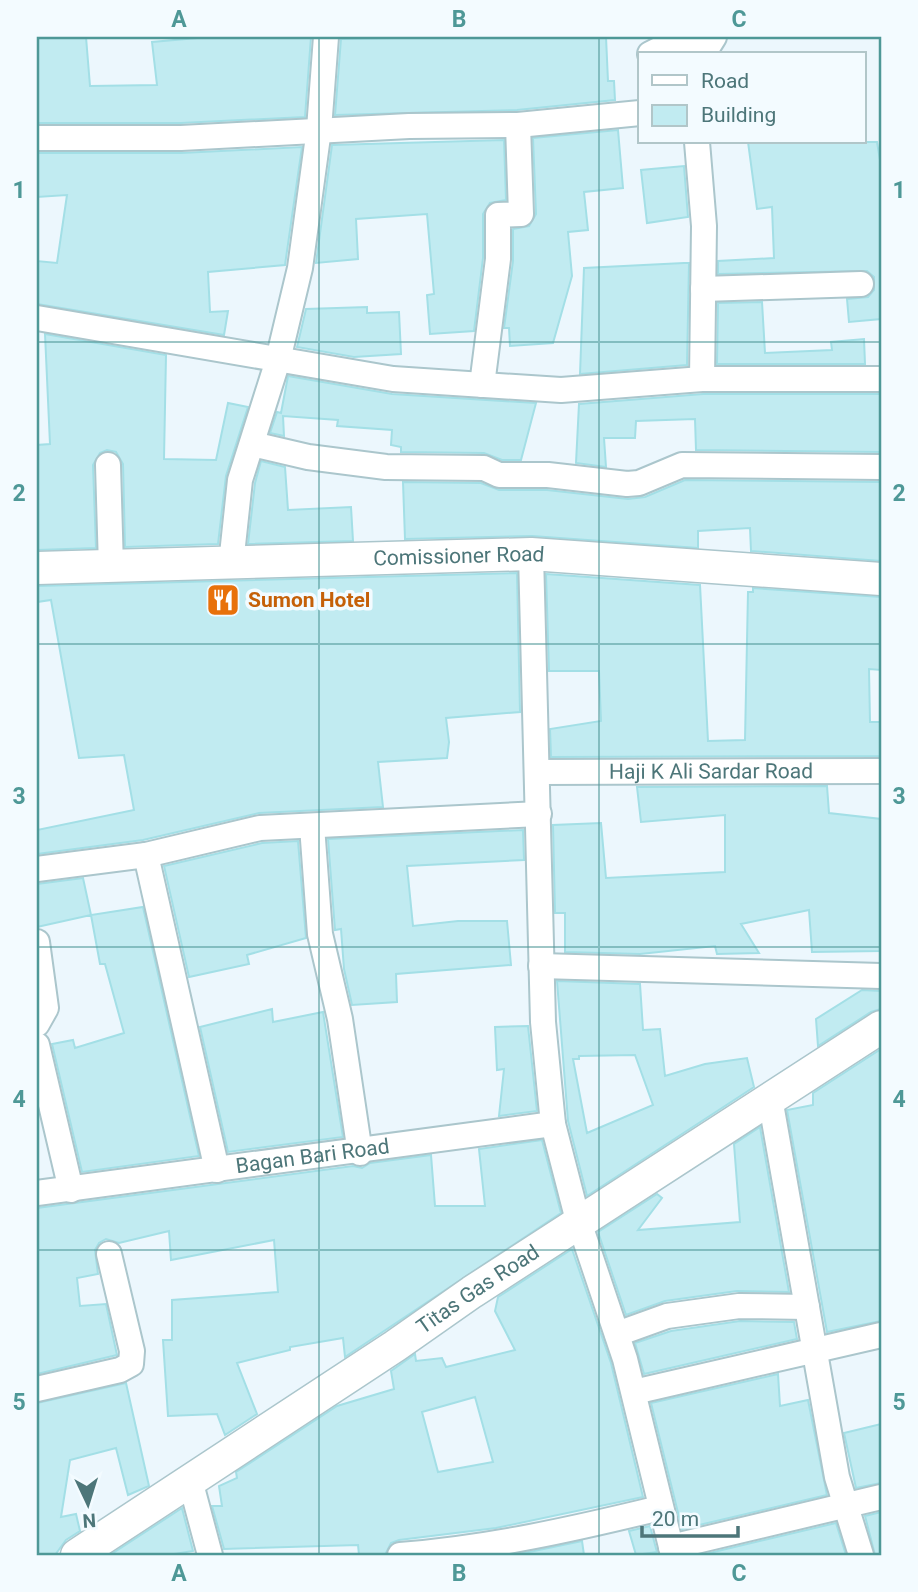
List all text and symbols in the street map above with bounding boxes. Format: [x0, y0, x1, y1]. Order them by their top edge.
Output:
text: A [171, 6, 187, 33]
text: B [452, 6, 466, 33]
text: C [731, 6, 747, 33]
legend [638, 52, 866, 144]
text: Road [701, 69, 749, 93]
text: Building [701, 103, 776, 127]
text: 1 [12, 177, 26, 204]
text: 1 [892, 177, 906, 204]
text: 2 [12, 480, 26, 507]
text: 2 [892, 480, 906, 507]
street label: Comissioner Road [373, 542, 545, 570]
restaurant icon: Sumon Hotel [204, 581, 242, 619]
place label: Sumon Hotel [248, 588, 370, 612]
street label: Haji K Ali Sardar Road [609, 759, 813, 784]
text: 3 [12, 783, 26, 810]
text: 3 [892, 783, 906, 810]
text: 4 [12, 1086, 26, 1113]
text: 4 [892, 1086, 906, 1113]
street label: Bagan Bari Road [234, 1134, 391, 1178]
street label: Titas Gas Road [412, 1240, 544, 1339]
text: 5 [12, 1389, 26, 1416]
text: 5 [892, 1389, 906, 1416]
north arrow [52, 1470, 122, 1540]
scale bar [642, 1494, 738, 1538]
text: 20 m [652, 1507, 699, 1531]
text: N [82, 1509, 97, 1532]
text: A [171, 1560, 187, 1587]
text: B [452, 1560, 466, 1587]
text: C [731, 1560, 747, 1587]

